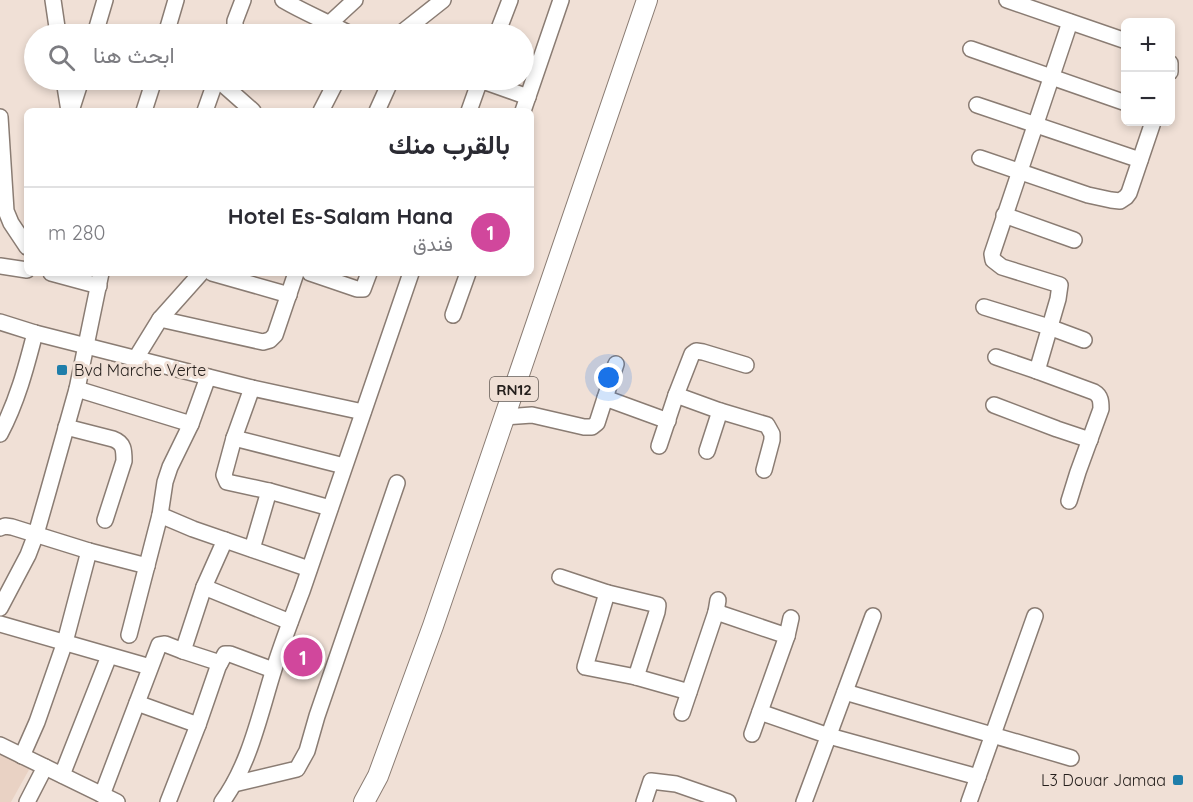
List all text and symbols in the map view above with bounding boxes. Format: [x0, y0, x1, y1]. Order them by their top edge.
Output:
map controls [1121, 18, 1175, 126]
button: + [1121, 18, 1175, 72]
search box [24, 24, 534, 90]
icon: search [45, 41, 78, 74]
text: ابحث هنا [93, 41, 175, 69]
button: − [1121, 72, 1175, 126]
text: بالقرب منك [389, 128, 510, 161]
text: Hotel Es-Salam Hana [228, 202, 453, 230]
text: 280 m [48, 220, 106, 245]
text: 1 [487, 220, 494, 245]
text: فندق [413, 231, 453, 256]
place label: Bvd Marche Verte [74, 360, 206, 380]
marker: Bvd Marche Verte [55, 363, 69, 377]
your location [594, 363, 623, 392]
road number: RN12 [490, 377, 538, 401]
pin: 1 [284, 634, 322, 680]
place label: L3 Douar Jamaa [1041, 770, 1166, 790]
marker: L3 Douar Jamaa [1171, 773, 1185, 787]

